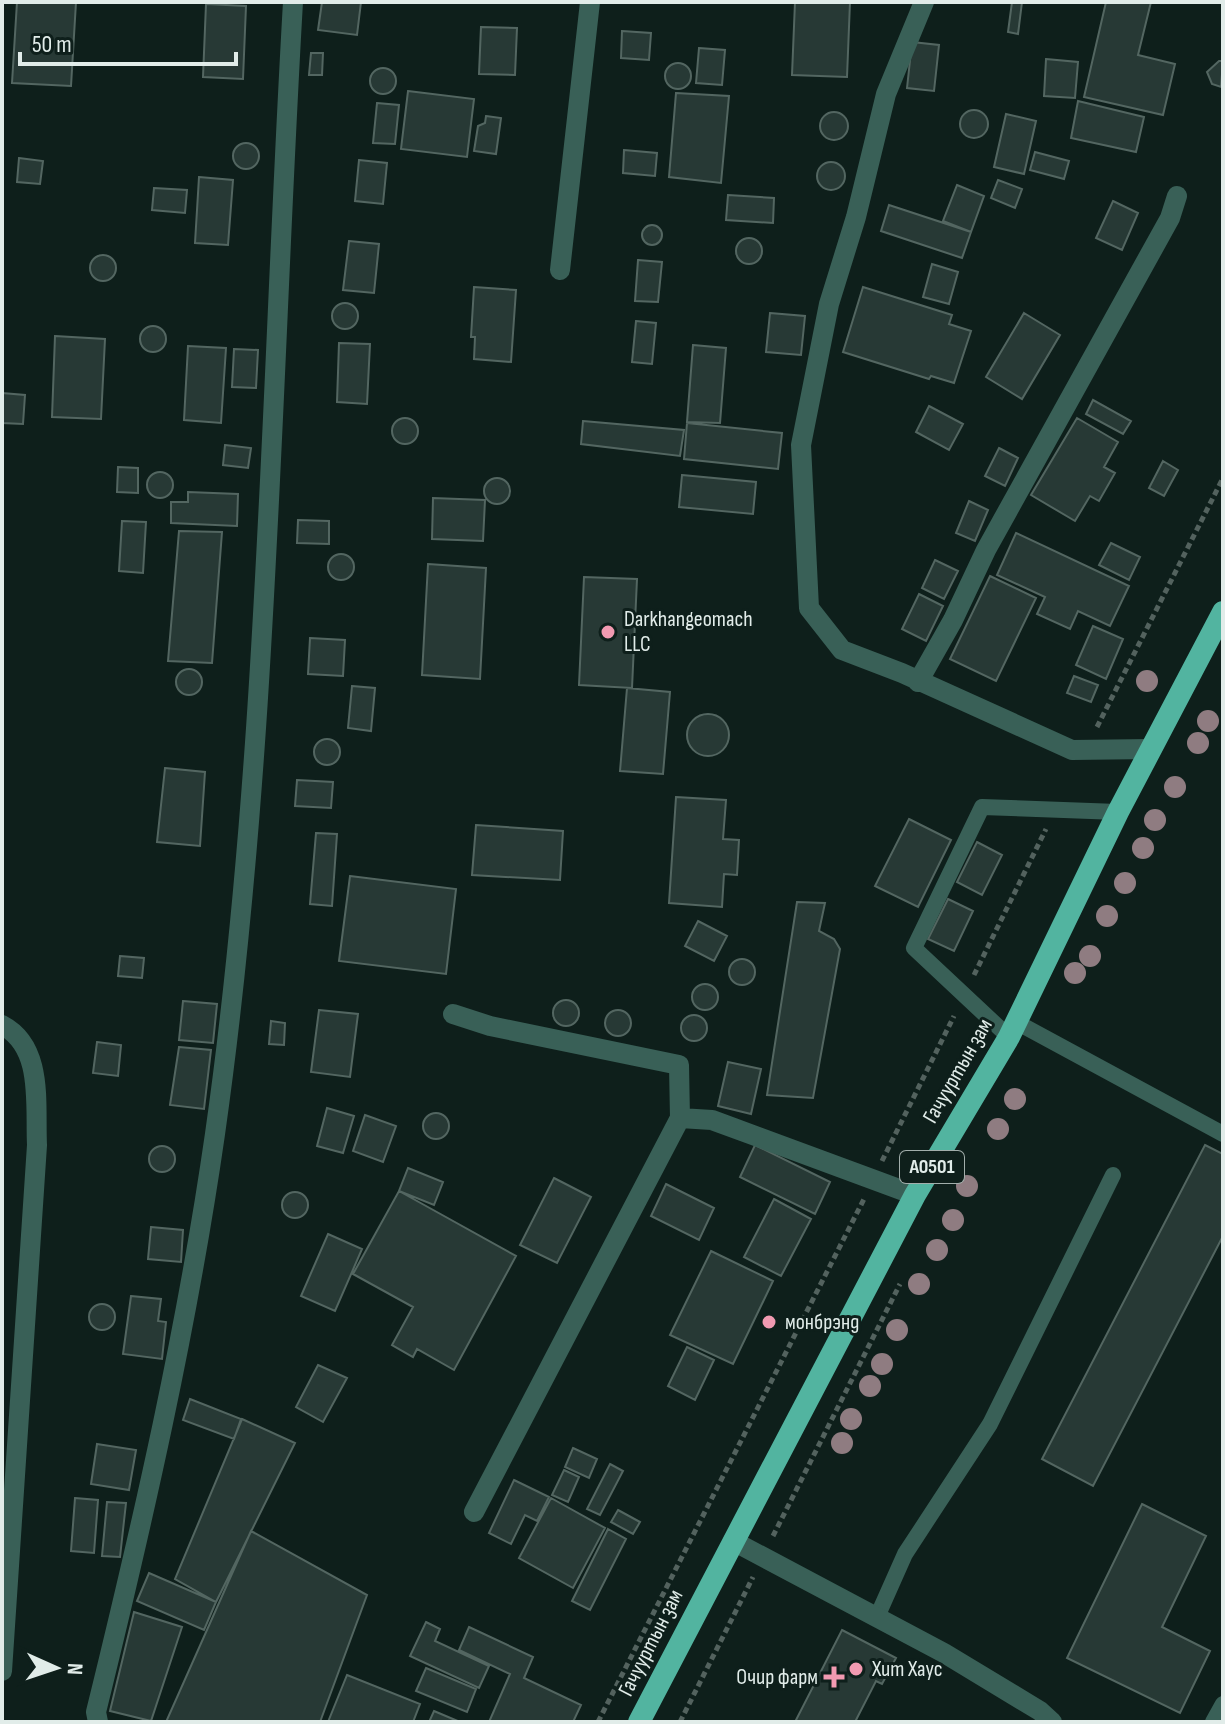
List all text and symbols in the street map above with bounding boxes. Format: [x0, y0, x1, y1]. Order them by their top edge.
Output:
scale bar [20, 16, 236, 66]
text: 50 m [32, 30, 72, 59]
place label: Darkhangeomach LLC [624, 606, 753, 658]
marker: Darkhangeomach LLC [599, 623, 617, 641]
street label: Гачууртын зам [917, 1014, 999, 1128]
road number: A0501 [900, 1151, 964, 1183]
place label: монбрэнд [785, 1309, 859, 1336]
marker: монбрэнд [760, 1313, 778, 1331]
street label: Гачууртын зам [613, 1585, 689, 1701]
north arrow [16, 1628, 96, 1708]
place label: Хит Хаус [871, 1656, 943, 1683]
marker: Хит Хаус [847, 1660, 865, 1678]
text: N [61, 1662, 88, 1676]
place label: Очир фарм [736, 1664, 818, 1691]
marker: Очир фарм [825, 1668, 843, 1686]

